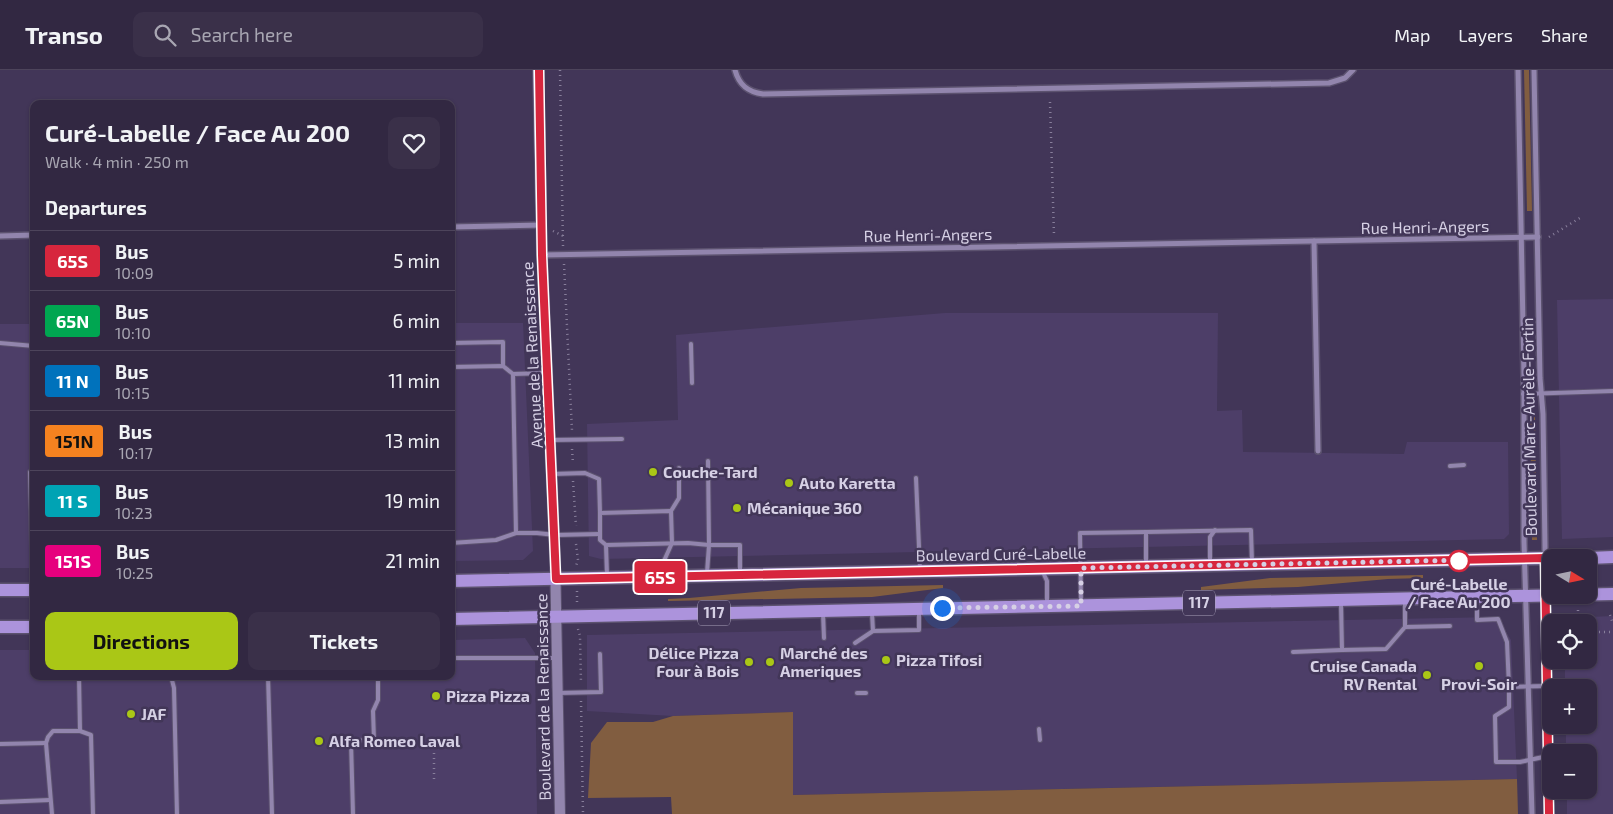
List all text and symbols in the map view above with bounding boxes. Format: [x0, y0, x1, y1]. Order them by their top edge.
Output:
search box [133, 12, 483, 57]
text: Transo [25, 20, 103, 49]
icon: search [151, 21, 179, 49]
text: Search here [191, 23, 293, 46]
text: Map [1394, 24, 1430, 46]
text: Layers [1458, 24, 1513, 46]
text: Share [1541, 24, 1588, 46]
button: heart [388, 117, 440, 169]
text: Curé-Labelle / Face Au 200 [45, 118, 350, 147]
text: Walk · 4 min · 250 m [45, 152, 189, 171]
text: Departures [45, 196, 147, 219]
street label: Rue Henri-Angers [1361, 216, 1489, 237]
street label: Rue Henri-Angers [864, 224, 992, 245]
text: Bus [115, 240, 149, 263]
text: 5 min [393, 249, 440, 272]
text: 65S [57, 250, 88, 272]
street label: Avenue de la Renaissance [517, 261, 546, 449]
text: 10:09 [115, 263, 154, 282]
text: Bus [115, 300, 149, 323]
text: 6 min [392, 309, 440, 332]
text: 65N [56, 310, 89, 332]
street label: Boulevard Marc-Aurèle-Fortin [1517, 317, 1540, 537]
text: 10:10 [115, 323, 151, 342]
text: Bus [115, 360, 149, 383]
text: 11 min [388, 369, 440, 392]
text: 11 N [56, 370, 89, 392]
text: 10:15 [115, 383, 150, 402]
text: Bus [118, 420, 152, 443]
text: 13 min [385, 429, 440, 452]
text: 151N [55, 430, 93, 452]
text: 10:17 [118, 443, 153, 462]
place label: Couche-Tard [663, 462, 758, 481]
marker: Couche-Tard [647, 466, 659, 478]
place label: Auto Karetta [799, 473, 896, 492]
marker: Auto Karetta [783, 477, 795, 489]
text: Bus [115, 480, 149, 503]
text: 19 min [385, 489, 440, 512]
text: 11 S [58, 490, 88, 512]
place label: Mécanique 360 [747, 498, 862, 517]
marker: Mécanique 360 [731, 502, 743, 514]
text: 10:23 [115, 503, 153, 522]
text: Bus [116, 540, 150, 563]
street label: Boulevard Curé-Labelle [916, 543, 1086, 564]
text: 21 min [385, 549, 440, 572]
north arrow [1542, 549, 1598, 604]
map controls [1542, 549, 1597, 799]
text: 151S [55, 550, 91, 572]
marker: Curé-Labelle / Face Au 200 [1448, 550, 1470, 572]
line badge: 65S [631, 561, 689, 593]
text: 10:25 [116, 563, 153, 582]
text: 65S [644, 566, 676, 588]
place label: Curé-Labelle / Face Au 200 [1407, 574, 1511, 611]
road number: 117 [1183, 590, 1215, 616]
street label: Boulevard de la Renaissance [531, 593, 554, 801]
your location [930, 596, 955, 621]
road number: 117 [698, 600, 730, 626]
button: Directions [45, 612, 238, 670]
button: Tickets [248, 612, 440, 670]
button: locate [1542, 614, 1597, 669]
place label: Délice Pizza Four à Bois [649, 643, 739, 680]
place label: Marché des Ameriques [780, 643, 868, 680]
place label: Pizza Tifosi [896, 650, 982, 669]
marker: Pizza Tifosi [880, 654, 892, 666]
marker: Délice Pizza Four à Bois [743, 656, 755, 668]
marker: Marché des Ameriques [764, 656, 776, 668]
place label: Cruise Canada RV Rental [1310, 656, 1418, 693]
marker: Provi-Soir [1473, 660, 1485, 672]
marker: Cruise Canada RV Rental [1421, 669, 1433, 681]
place label: Provi-Soir [1441, 674, 1517, 693]
button: + [1542, 679, 1597, 734]
place label: Pizza Pizza [446, 686, 530, 705]
marker: Pizza Pizza [430, 690, 442, 702]
place label: JAF [141, 704, 166, 723]
marker: JAF [125, 708, 137, 720]
place label: Alfa Romeo Laval [329, 731, 461, 750]
marker: Alfa Romeo Laval [313, 735, 325, 747]
button: − [1542, 744, 1597, 799]

